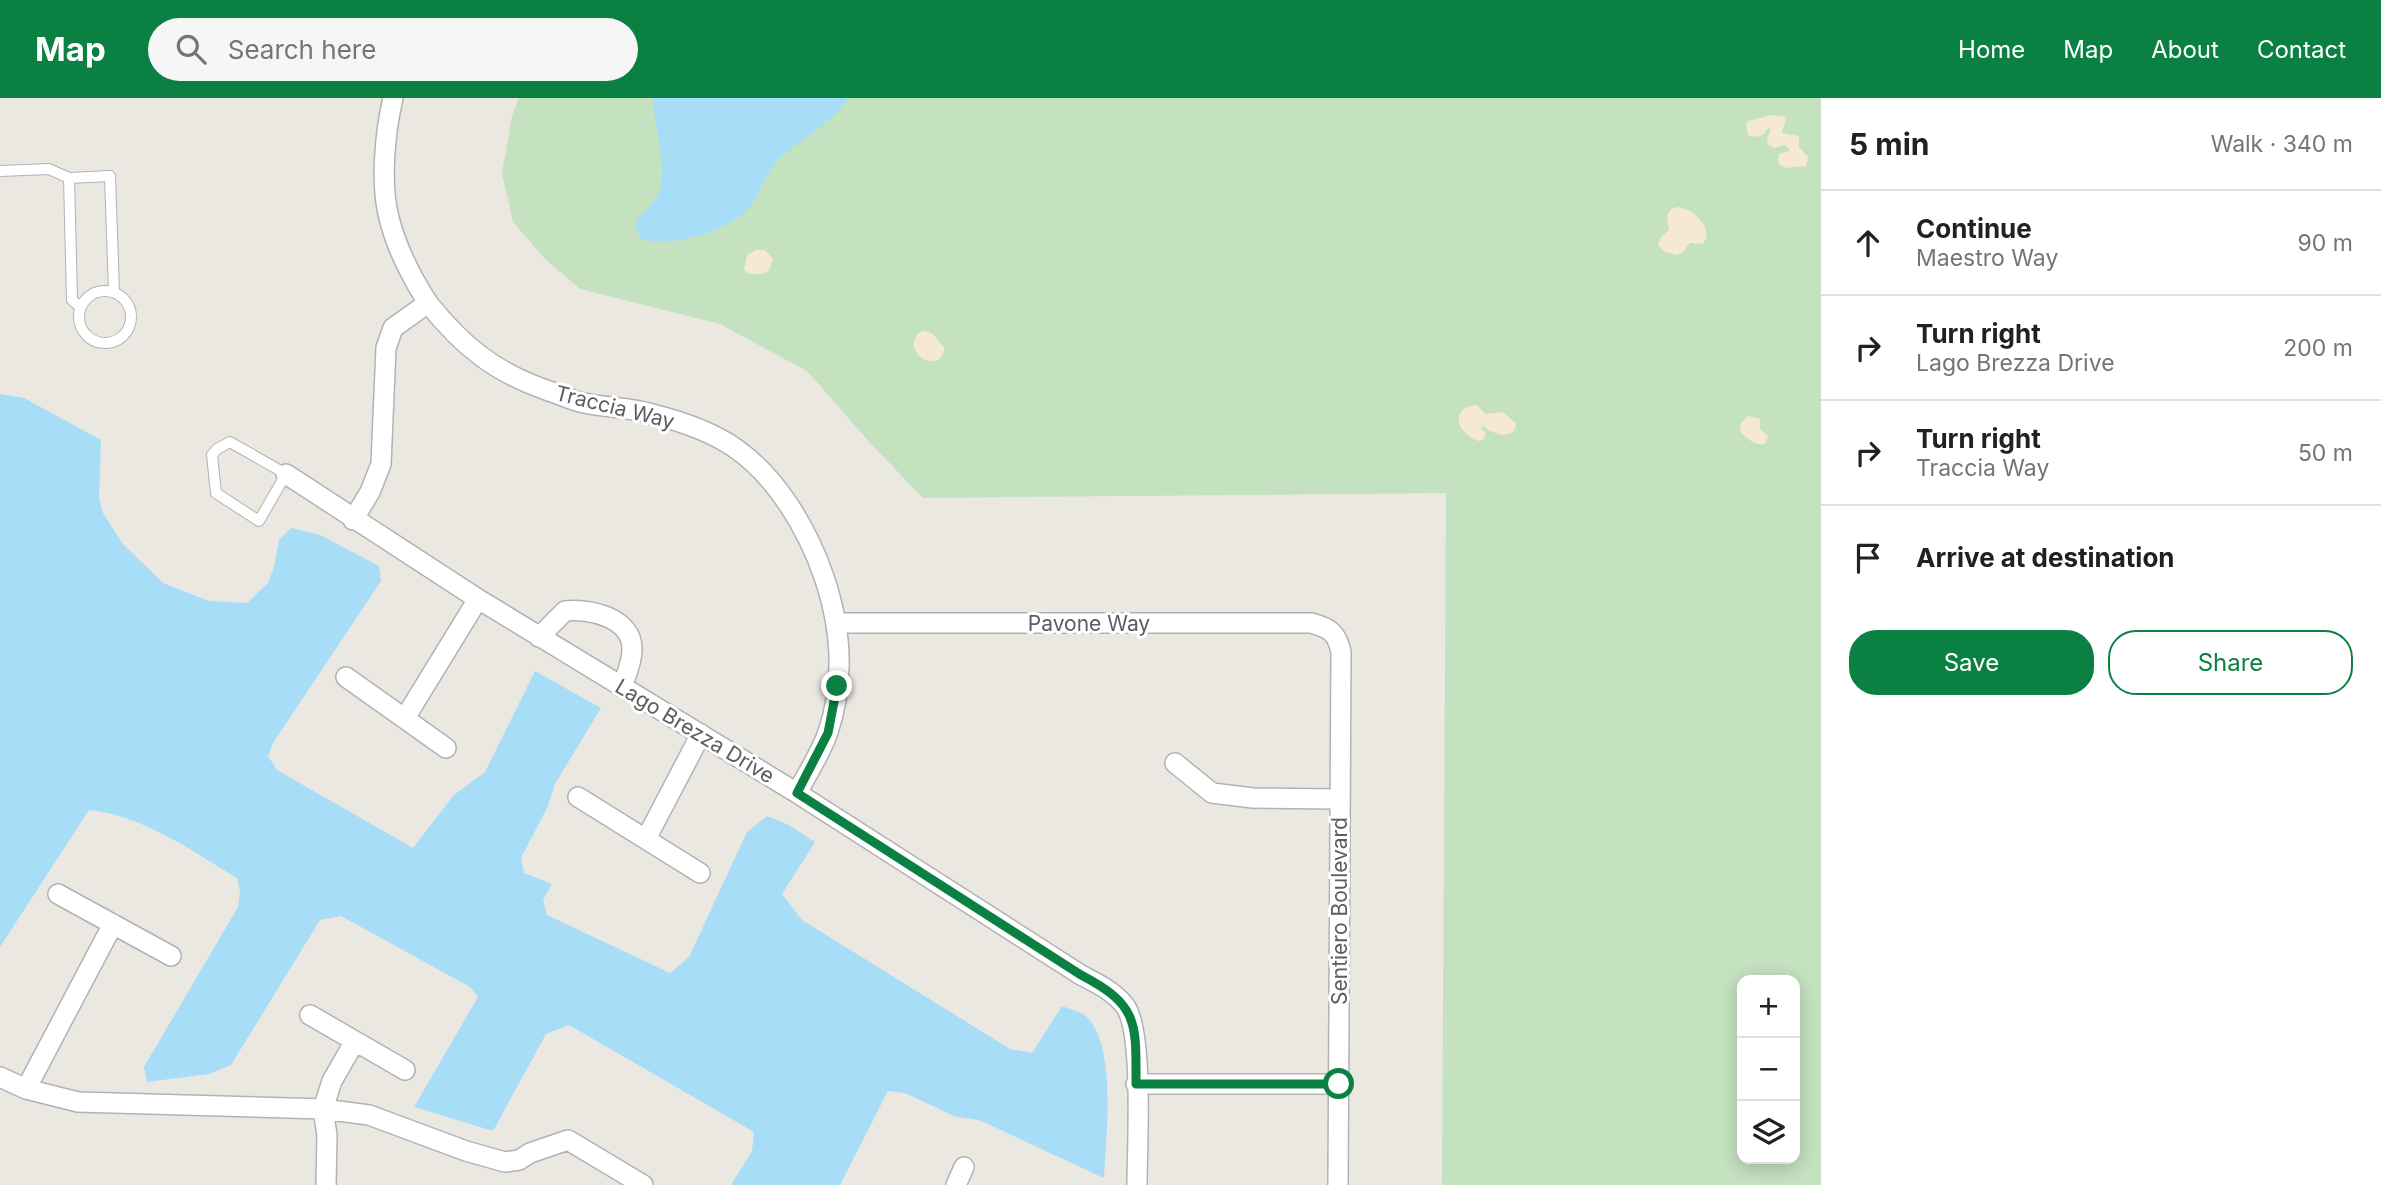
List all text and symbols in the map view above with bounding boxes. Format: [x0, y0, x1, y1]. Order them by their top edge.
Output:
search box [148, 18, 638, 81]
text: Map [35, 29, 106, 69]
icon: search [172, 30, 210, 68]
text: Search here [228, 34, 376, 65]
text: Home [1958, 35, 2025, 64]
text: Map [2063, 35, 2113, 64]
text: About [2151, 35, 2219, 64]
text: Contact [2257, 35, 2346, 64]
text: 5 min [1849, 126, 1929, 162]
text: Walk · 340 m [2211, 130, 2353, 158]
text: Continue [1916, 213, 2032, 244]
icon: ahead [1849, 224, 1887, 262]
text: 90 m [2298, 229, 2353, 257]
text: Maestro Way [1916, 244, 2058, 272]
text: Turn right [1916, 318, 2041, 349]
icon: right [1849, 329, 1887, 367]
text: 200 m [2283, 334, 2353, 362]
text: Lago Brezza Drive [1916, 349, 2115, 377]
street label: Traccia Way [553, 380, 677, 434]
text: Turn right [1916, 423, 2041, 454]
icon: right [1849, 434, 1887, 472]
text: 50 m [2298, 439, 2353, 467]
text: Traccia Way [1916, 454, 2049, 482]
icon: arrive [1849, 539, 1887, 577]
text: Arrive at destination [1916, 542, 2175, 573]
street label: Pavone Way [1028, 611, 1150, 636]
button: Save [1849, 630, 2094, 695]
button: Share [2108, 630, 2353, 695]
route end [821, 670, 852, 701]
street label: Lago Brezza Drive [611, 674, 779, 788]
street label: Sentiero Boulevard [1327, 817, 1352, 1005]
map controls [1737, 975, 1800, 1164]
button: + [1737, 975, 1800, 1038]
button: − [1737, 1038, 1800, 1101]
route start [1323, 1068, 1354, 1099]
button: layers [1737, 1101, 1800, 1164]

